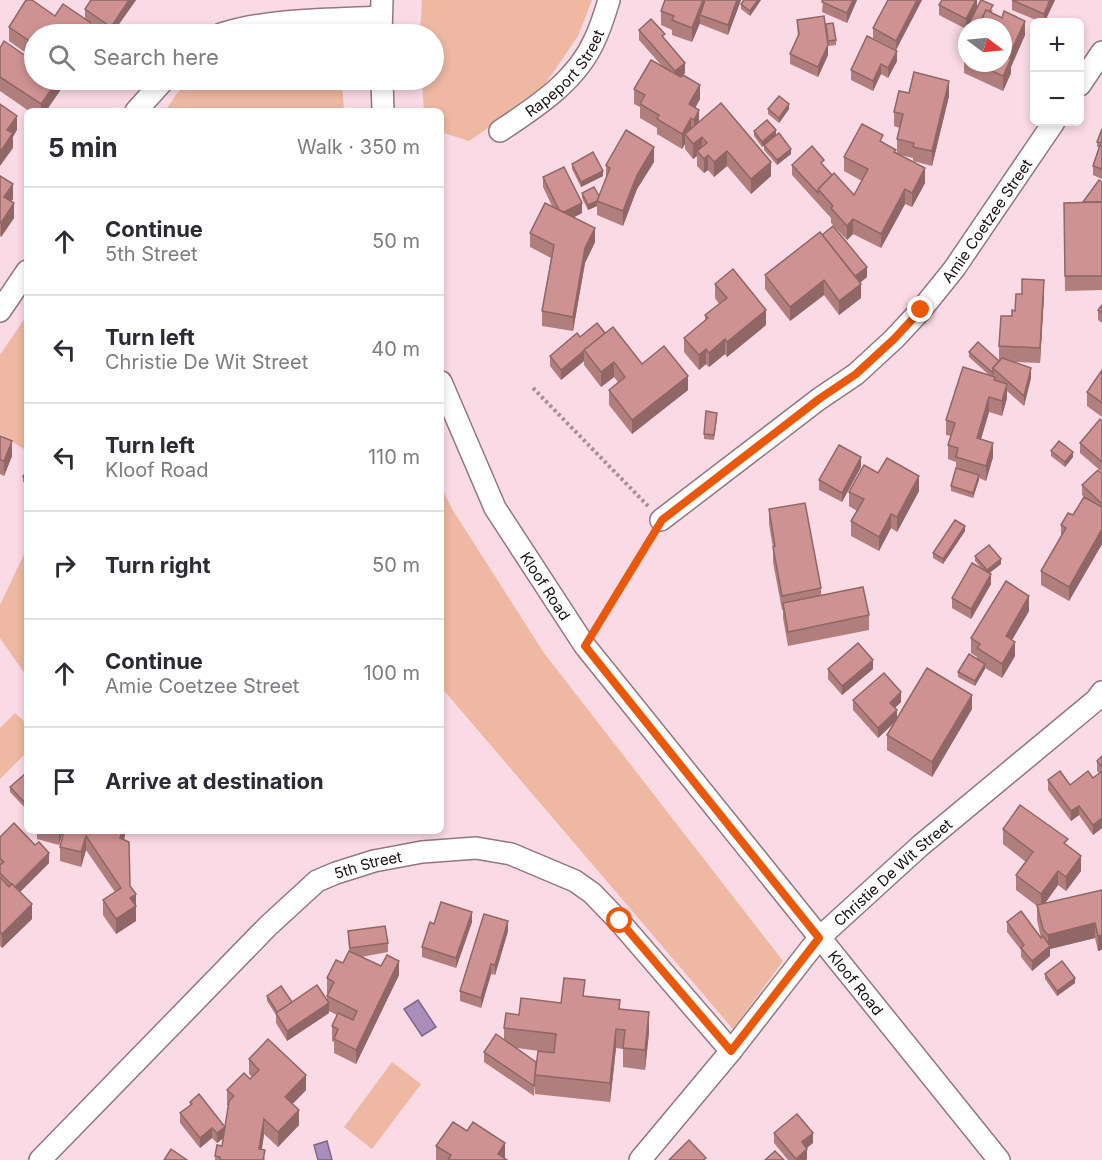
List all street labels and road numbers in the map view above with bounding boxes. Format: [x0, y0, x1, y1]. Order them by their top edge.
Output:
street label: Rapeport Street [521, 27, 608, 121]
street label: Amie Coetzee Street [937, 155, 1036, 286]
street label: Kloof Road [517, 548, 575, 624]
street label: Christie De Wit Street [829, 814, 956, 930]
street label: 5th Street [332, 846, 403, 883]
street label: Kloof Road [824, 946, 888, 1019]

